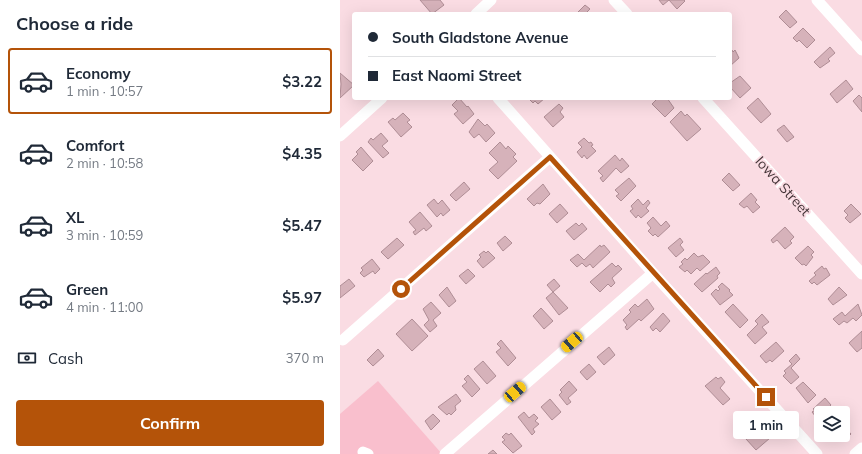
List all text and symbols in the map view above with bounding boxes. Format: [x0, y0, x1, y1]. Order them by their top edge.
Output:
text: Choose a ride [16, 12, 133, 35]
text: South Gladstone Avenue [392, 28, 569, 47]
icon: car [18, 63, 54, 99]
text: Economy [66, 64, 131, 83]
text: East Naomi Street [392, 66, 522, 85]
text: $3.22 [282, 72, 322, 91]
text: 1 min · 10:57 [66, 83, 143, 99]
icon: car [18, 135, 54, 171]
text: Comfort [66, 136, 124, 155]
text: $4.35 [282, 144, 322, 163]
street label: Iowa Street [751, 152, 815, 220]
text: 2 min · 10:58 [66, 155, 143, 171]
icon: car [18, 207, 54, 243]
text: XL [66, 208, 84, 227]
text: $5.47 [282, 216, 322, 235]
text: 3 min · 10:59 [66, 227, 143, 243]
icon: car [18, 279, 54, 315]
text: Green [66, 280, 108, 299]
route start [392, 280, 410, 298]
text: $5.97 [282, 288, 322, 307]
text: 4 min · 11:00 [66, 299, 143, 315]
car [559, 330, 585, 354]
icon: cash [16, 347, 38, 369]
text: Cash [48, 349, 83, 368]
text: 370 m [286, 350, 324, 366]
car [502, 380, 528, 404]
route end [757, 388, 775, 406]
button: Confirm [16, 400, 324, 446]
map controls [814, 406, 850, 442]
button: layers [814, 406, 850, 442]
callout: 1 min [733, 411, 799, 439]
text: 1 min [749, 417, 783, 433]

